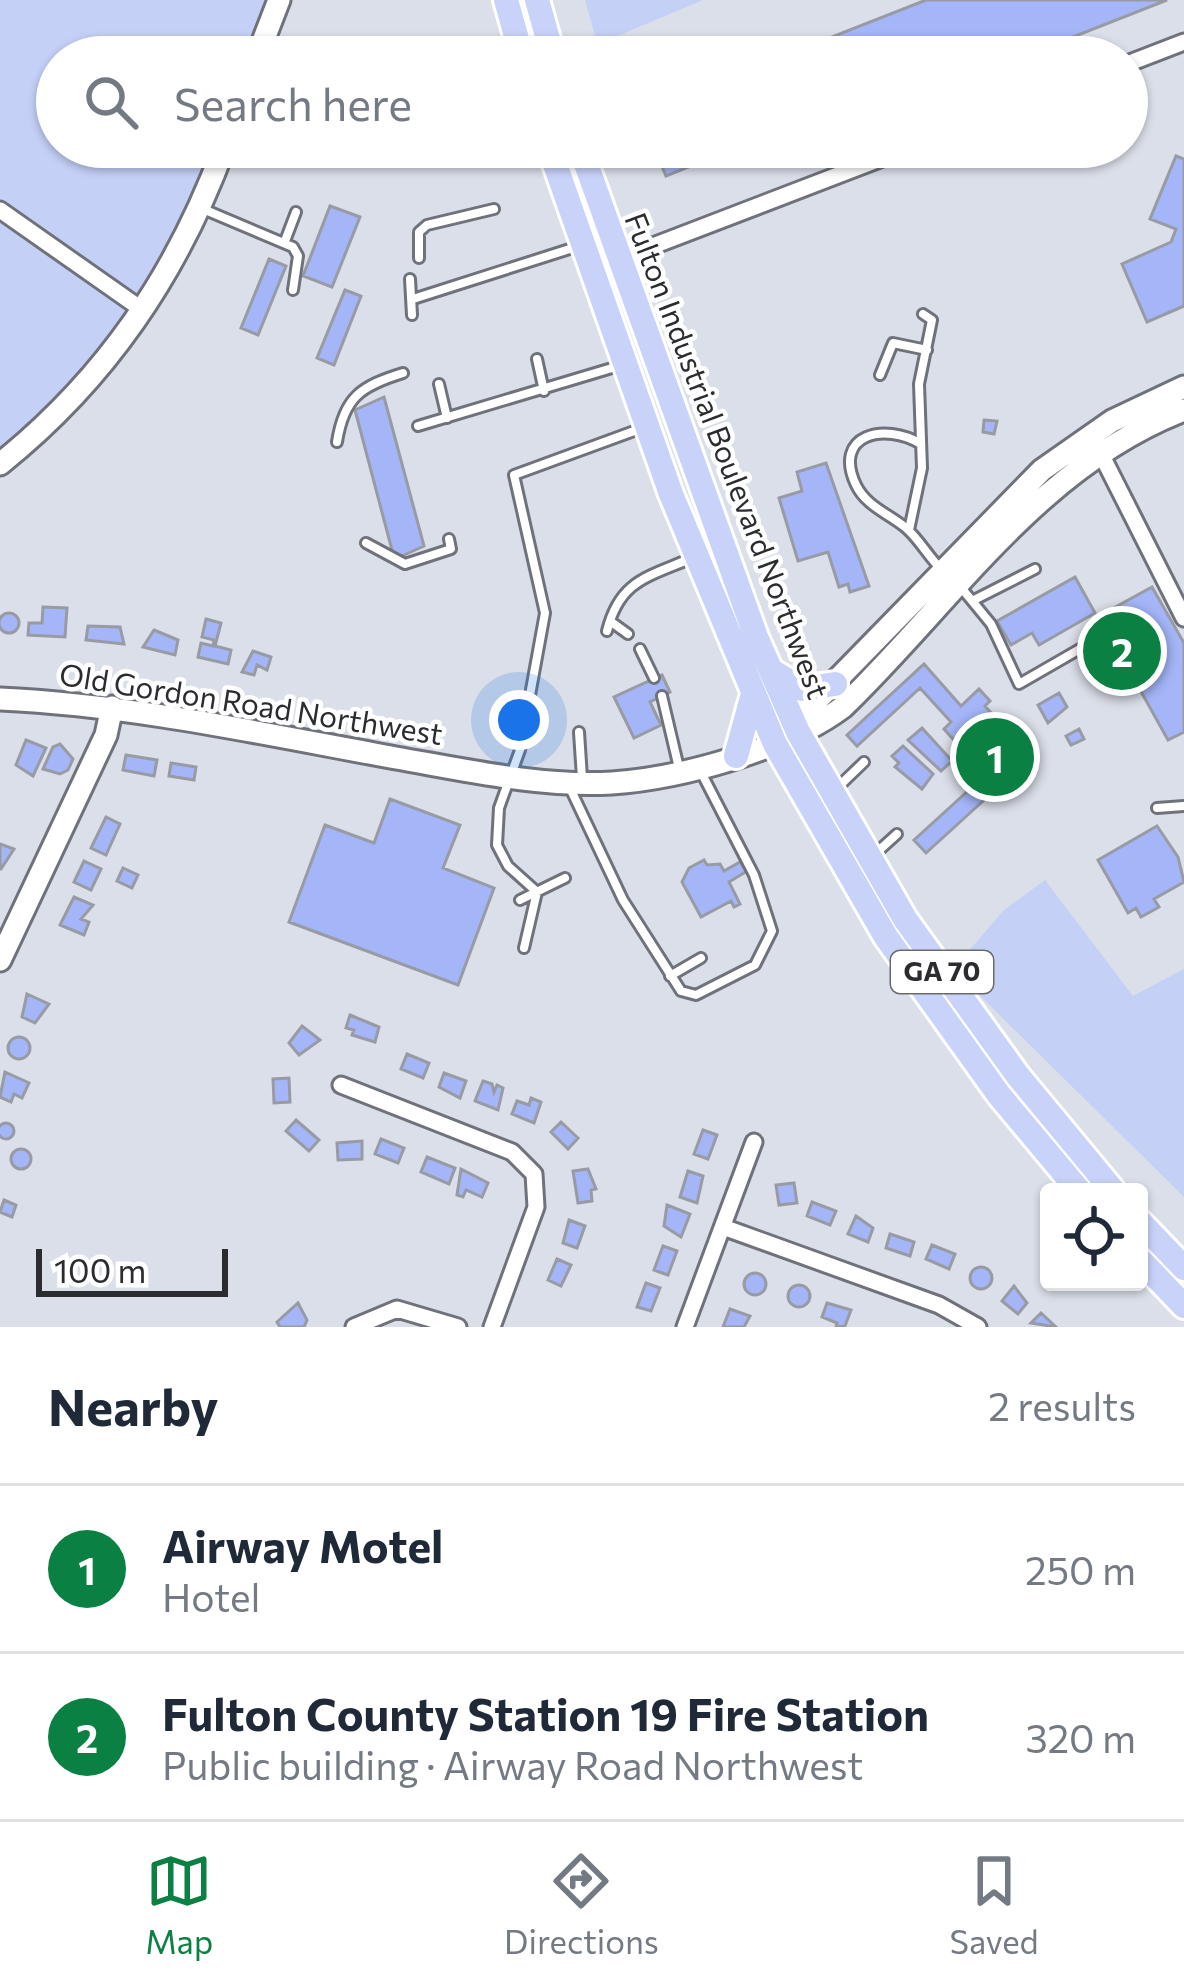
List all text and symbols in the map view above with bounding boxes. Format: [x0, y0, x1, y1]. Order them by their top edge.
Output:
search box [36, 36, 1148, 168]
icon: search [78, 69, 144, 135]
text: Search here [174, 75, 412, 130]
street label: Fulton Industrial Boulevard Northwest [618, 207, 838, 703]
pin: 2 [1083, 606, 1161, 696]
street label: Old Gordon Road Northwest [57, 654, 446, 751]
your location [489, 690, 549, 750]
pin: 1 [956, 712, 1034, 802]
road number: GA 70 [891, 951, 993, 993]
map controls [1040, 1183, 1148, 1291]
button: locate [1040, 1183, 1148, 1291]
scale bar [36, 1243, 228, 1296]
text: 100 m [54, 1249, 146, 1290]
text: Nearby [48, 1374, 218, 1437]
text: 2 results [988, 1381, 1136, 1429]
text: Airway Motel [162, 1517, 443, 1572]
text: 1 [78, 1545, 96, 1593]
text: 250 m [1025, 1545, 1136, 1593]
text: Hotel [162, 1572, 260, 1620]
text: Fulton County Station 19 Fire Station [162, 1685, 929, 1740]
text: 2 [76, 1713, 98, 1761]
text: 320 m [1025, 1713, 1136, 1761]
text: Public building · Airway Road Northwest [162, 1740, 863, 1788]
tab: Map [145, 1848, 213, 1961]
tab: Directions [504, 1848, 659, 1961]
tab: Saved [950, 1848, 1039, 1961]

